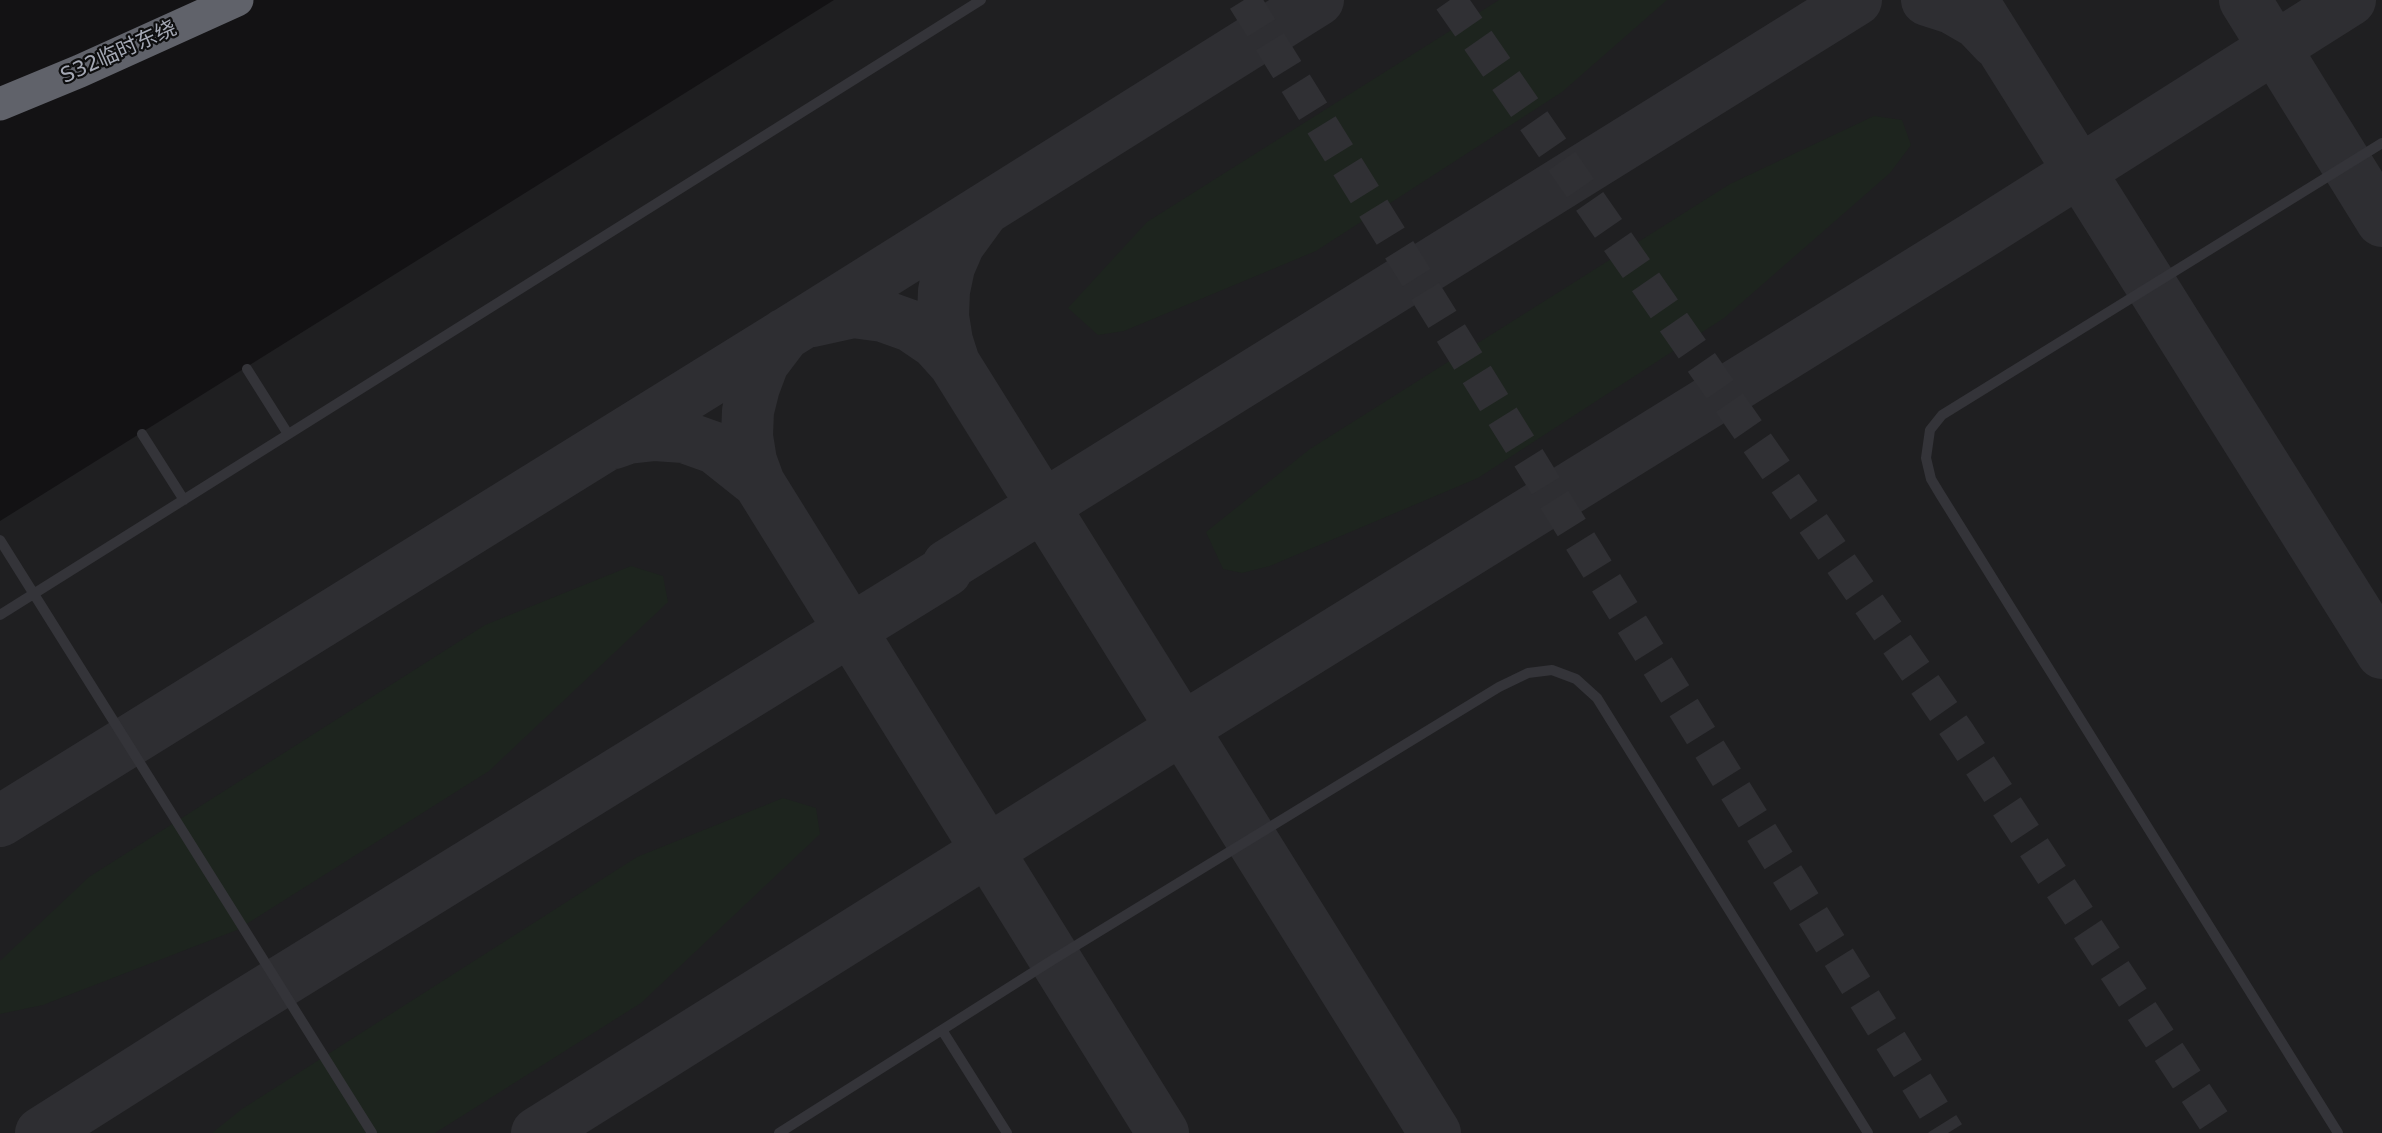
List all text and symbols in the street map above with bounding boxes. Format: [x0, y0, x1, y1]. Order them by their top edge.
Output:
street label: S32临时东绕 [57, 16, 181, 90]

